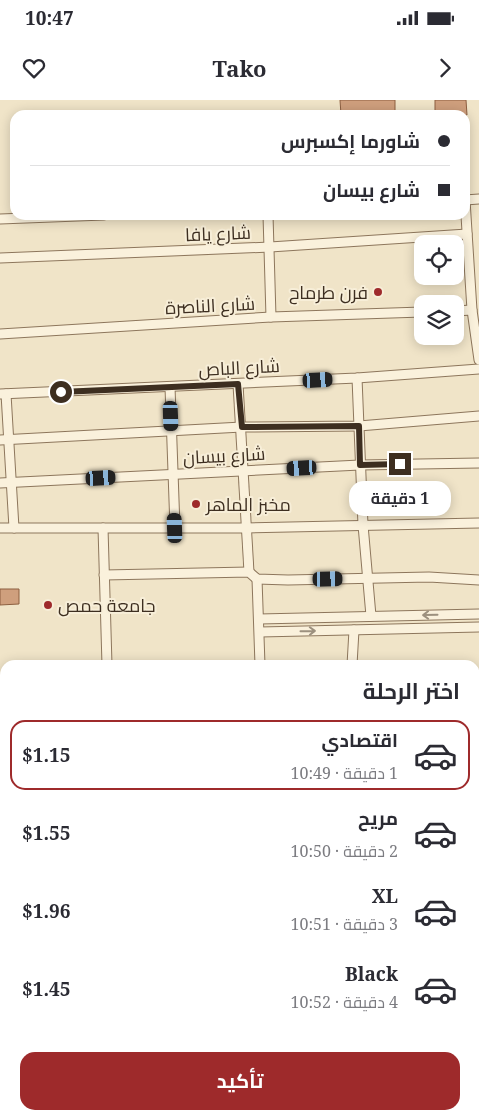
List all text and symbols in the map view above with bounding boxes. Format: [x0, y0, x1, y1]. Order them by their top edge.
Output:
text: 10:47 [25, 5, 74, 31]
text: Tako [213, 53, 267, 83]
icon: heart [20, 54, 48, 82]
icon: forward [431, 54, 459, 82]
text: شاورما إكسبرس [281, 128, 420, 154]
text: شارع بيسان [323, 177, 420, 203]
street label: شارع يافا [185, 220, 251, 247]
map controls [414, 235, 464, 345]
button: locate [414, 235, 464, 285]
place label: فرن طرماح [289, 280, 368, 305]
marker: فرن طرماح [372, 286, 384, 298]
street label: شارع الناصرة [164, 291, 256, 320]
button: layers [414, 295, 464, 345]
street label: شارع الباص [198, 353, 280, 382]
car [302, 372, 333, 388]
route start [50, 381, 72, 403]
car [162, 401, 179, 431]
street label: شارع بيسان [182, 441, 266, 470]
route end [389, 453, 411, 475]
car [286, 460, 317, 476]
car [85, 470, 116, 486]
callout: 1 دقيقة [349, 482, 451, 516]
text: 1 دقيقة [371, 487, 429, 509]
place label: مخبز الماهر [205, 492, 291, 516]
marker: مخبز الماهر [190, 498, 202, 510]
car [166, 513, 183, 543]
car [312, 571, 343, 587]
place label: جامعة حمص [58, 593, 156, 617]
marker: جامعة حمص [42, 599, 54, 611]
one-way arrow [423, 610, 439, 620]
one-way arrow [300, 626, 316, 636]
text: اختر الرحلة [363, 675, 460, 705]
text: اقتصادي [322, 727, 398, 753]
icon: car [413, 733, 458, 778]
text: $1.15 [22, 742, 71, 768]
text: 1 دقيقة · 10:49 [291, 762, 398, 784]
text: مريح [358, 805, 398, 831]
icon: car [413, 811, 458, 856]
text: $1.55 [22, 820, 71, 846]
text: 2 دقيقة · 10:50 [291, 840, 398, 862]
text: XL [372, 883, 398, 909]
icon: car [413, 889, 458, 934]
text: $1.96 [22, 898, 71, 924]
text: 3 دقيقة · 10:51 [291, 913, 398, 935]
text: Black [345, 961, 398, 987]
icon: car [413, 967, 458, 1012]
text: $1.45 [22, 976, 71, 1002]
text: 4 دقيقة · 10:52 [291, 991, 398, 1013]
button: تأكيد [20, 1052, 460, 1110]

